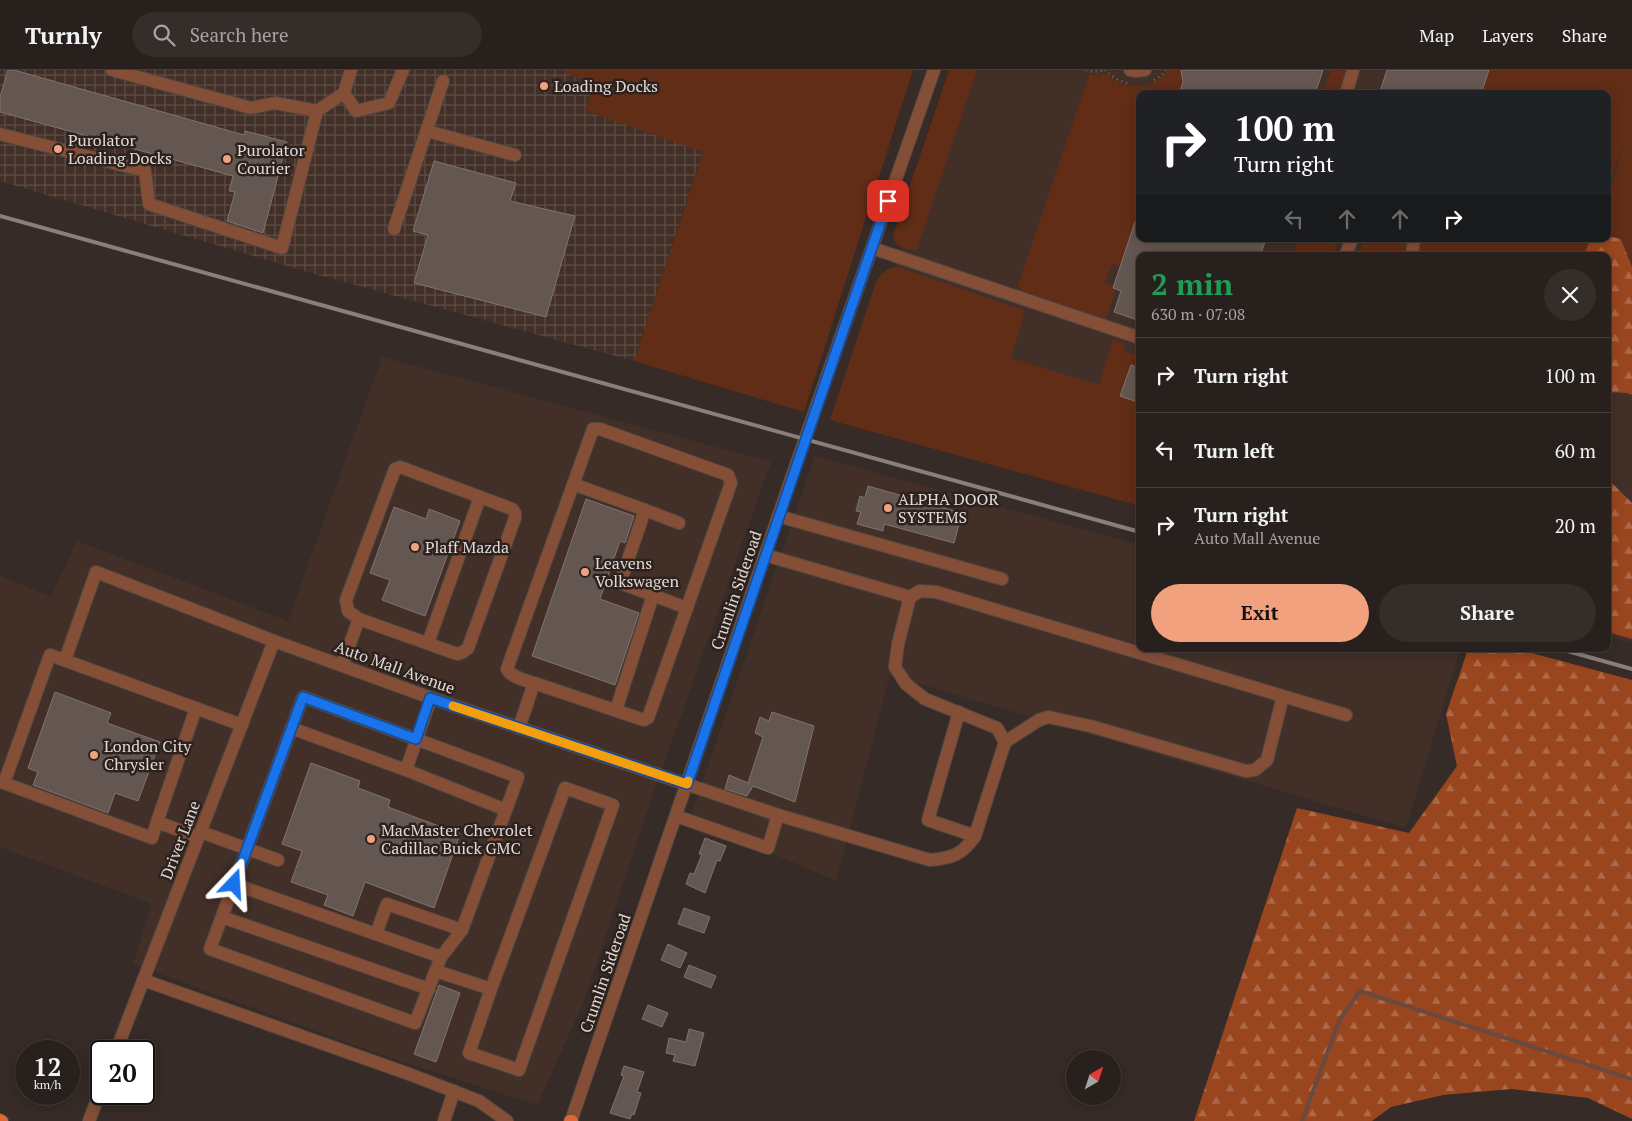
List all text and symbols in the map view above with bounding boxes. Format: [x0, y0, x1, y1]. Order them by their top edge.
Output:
search box [132, 12, 482, 57]
text: Turnly [25, 19, 102, 51]
icon: search [150, 21, 178, 49]
text: Search here [190, 22, 288, 47]
text: Map [1419, 23, 1454, 47]
text: Layers [1482, 23, 1534, 47]
text: Share [1562, 23, 1607, 47]
place label: Loading Docks [554, 75, 658, 97]
marker: Loading Docks [538, 80, 550, 92]
text: 100 m [1234, 105, 1335, 151]
icon: right [1151, 110, 1216, 175]
place label: Purolator Loading Docks [68, 129, 172, 169]
place label: Purolator Courier [237, 139, 305, 179]
marker: Purolator Loading Docks [52, 143, 64, 155]
text: Turn right [1234, 149, 1334, 178]
marker: Purolator Courier [221, 153, 233, 165]
pin [867, 180, 909, 222]
icon: arrive [874, 187, 902, 215]
icon: left [1280, 205, 1308, 233]
icon: ahead [1333, 205, 1361, 233]
icon: ahead [1386, 205, 1414, 233]
icon: right [1439, 205, 1467, 233]
text: 2 min [1151, 264, 1233, 304]
button: close [1544, 269, 1596, 321]
text: 630 m · 07:08 [1151, 303, 1245, 325]
icon: right [1151, 361, 1179, 389]
text: Turn right [1194, 363, 1288, 388]
text: 100 m [1545, 363, 1596, 388]
icon: left [1151, 436, 1179, 464]
text: Turn left [1194, 438, 1275, 463]
text: 60 m [1555, 438, 1596, 463]
place label: ALPHA DOOR SYSTEMS [898, 488, 999, 528]
marker: ALPHA DOOR SYSTEMS [882, 502, 894, 514]
text: Turn right [1194, 502, 1288, 527]
icon: right [1151, 511, 1179, 539]
text: 20 m [1555, 513, 1596, 538]
street label: Crumlin Sideroad [705, 527, 767, 653]
text: Auto Mall Avenue [1194, 527, 1320, 549]
place label: Plaff Mazda [425, 536, 509, 558]
marker: Plaff Mazda [409, 541, 421, 553]
place label: Leavens Volkswagen [595, 552, 680, 592]
marker: Leavens Volkswagen [579, 566, 591, 578]
button: Exit [1151, 584, 1369, 642]
button: Share [1379, 584, 1596, 642]
street label: Auto Mall Avenue [332, 635, 458, 699]
place label: London City Chrysler [104, 735, 192, 775]
marker: London City Chrysler [88, 749, 100, 761]
street label: Driver Lane [155, 797, 205, 883]
place label: MacMaster Chevrolet Cadillac Buick GMC [381, 819, 533, 859]
marker: MacMaster Chevrolet Cadillac Buick GMC [365, 833, 377, 845]
position arrow [207, 857, 259, 909]
street label: Crumlin Sideroad [574, 910, 636, 1036]
speed limit sign: 20 [90, 1040, 155, 1105]
text: 12 [33, 1050, 62, 1083]
north arrow [1066, 1050, 1121, 1105]
map controls [1066, 1050, 1121, 1105]
text: km/h [34, 1077, 61, 1092]

